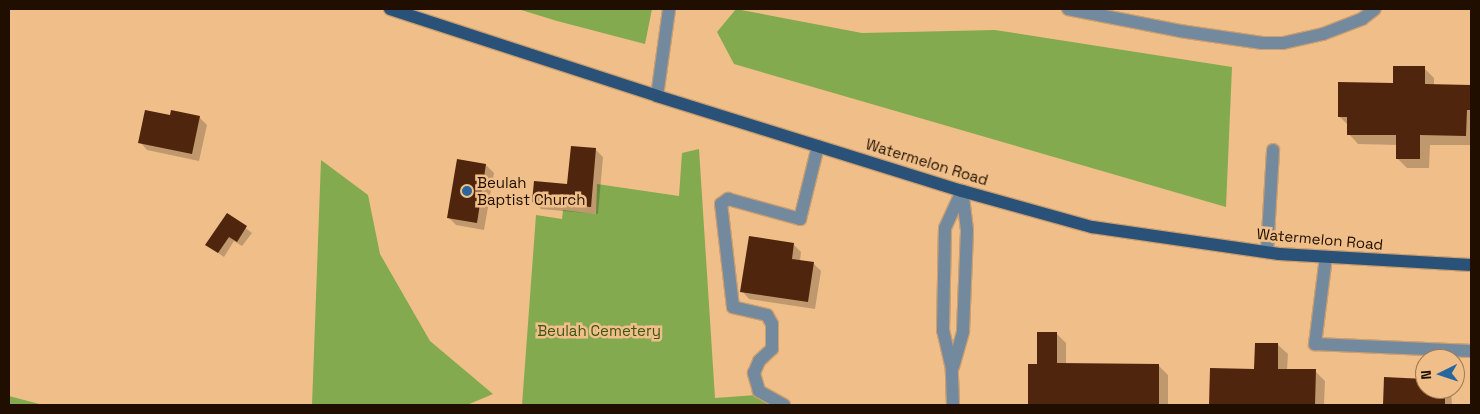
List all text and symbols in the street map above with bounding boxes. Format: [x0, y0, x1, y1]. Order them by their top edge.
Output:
street label: Watermelon Road [864, 135, 990, 189]
place label: Beulah Baptist Church [477, 173, 585, 208]
marker: Beulah Baptist Church [461, 185, 473, 197]
street label: Watermelon Road [1256, 225, 1384, 253]
park label: Beulah Cemetery [537, 322, 661, 340]
north arrow [1415, 349, 1465, 399]
text: N [1417, 370, 1435, 380]

